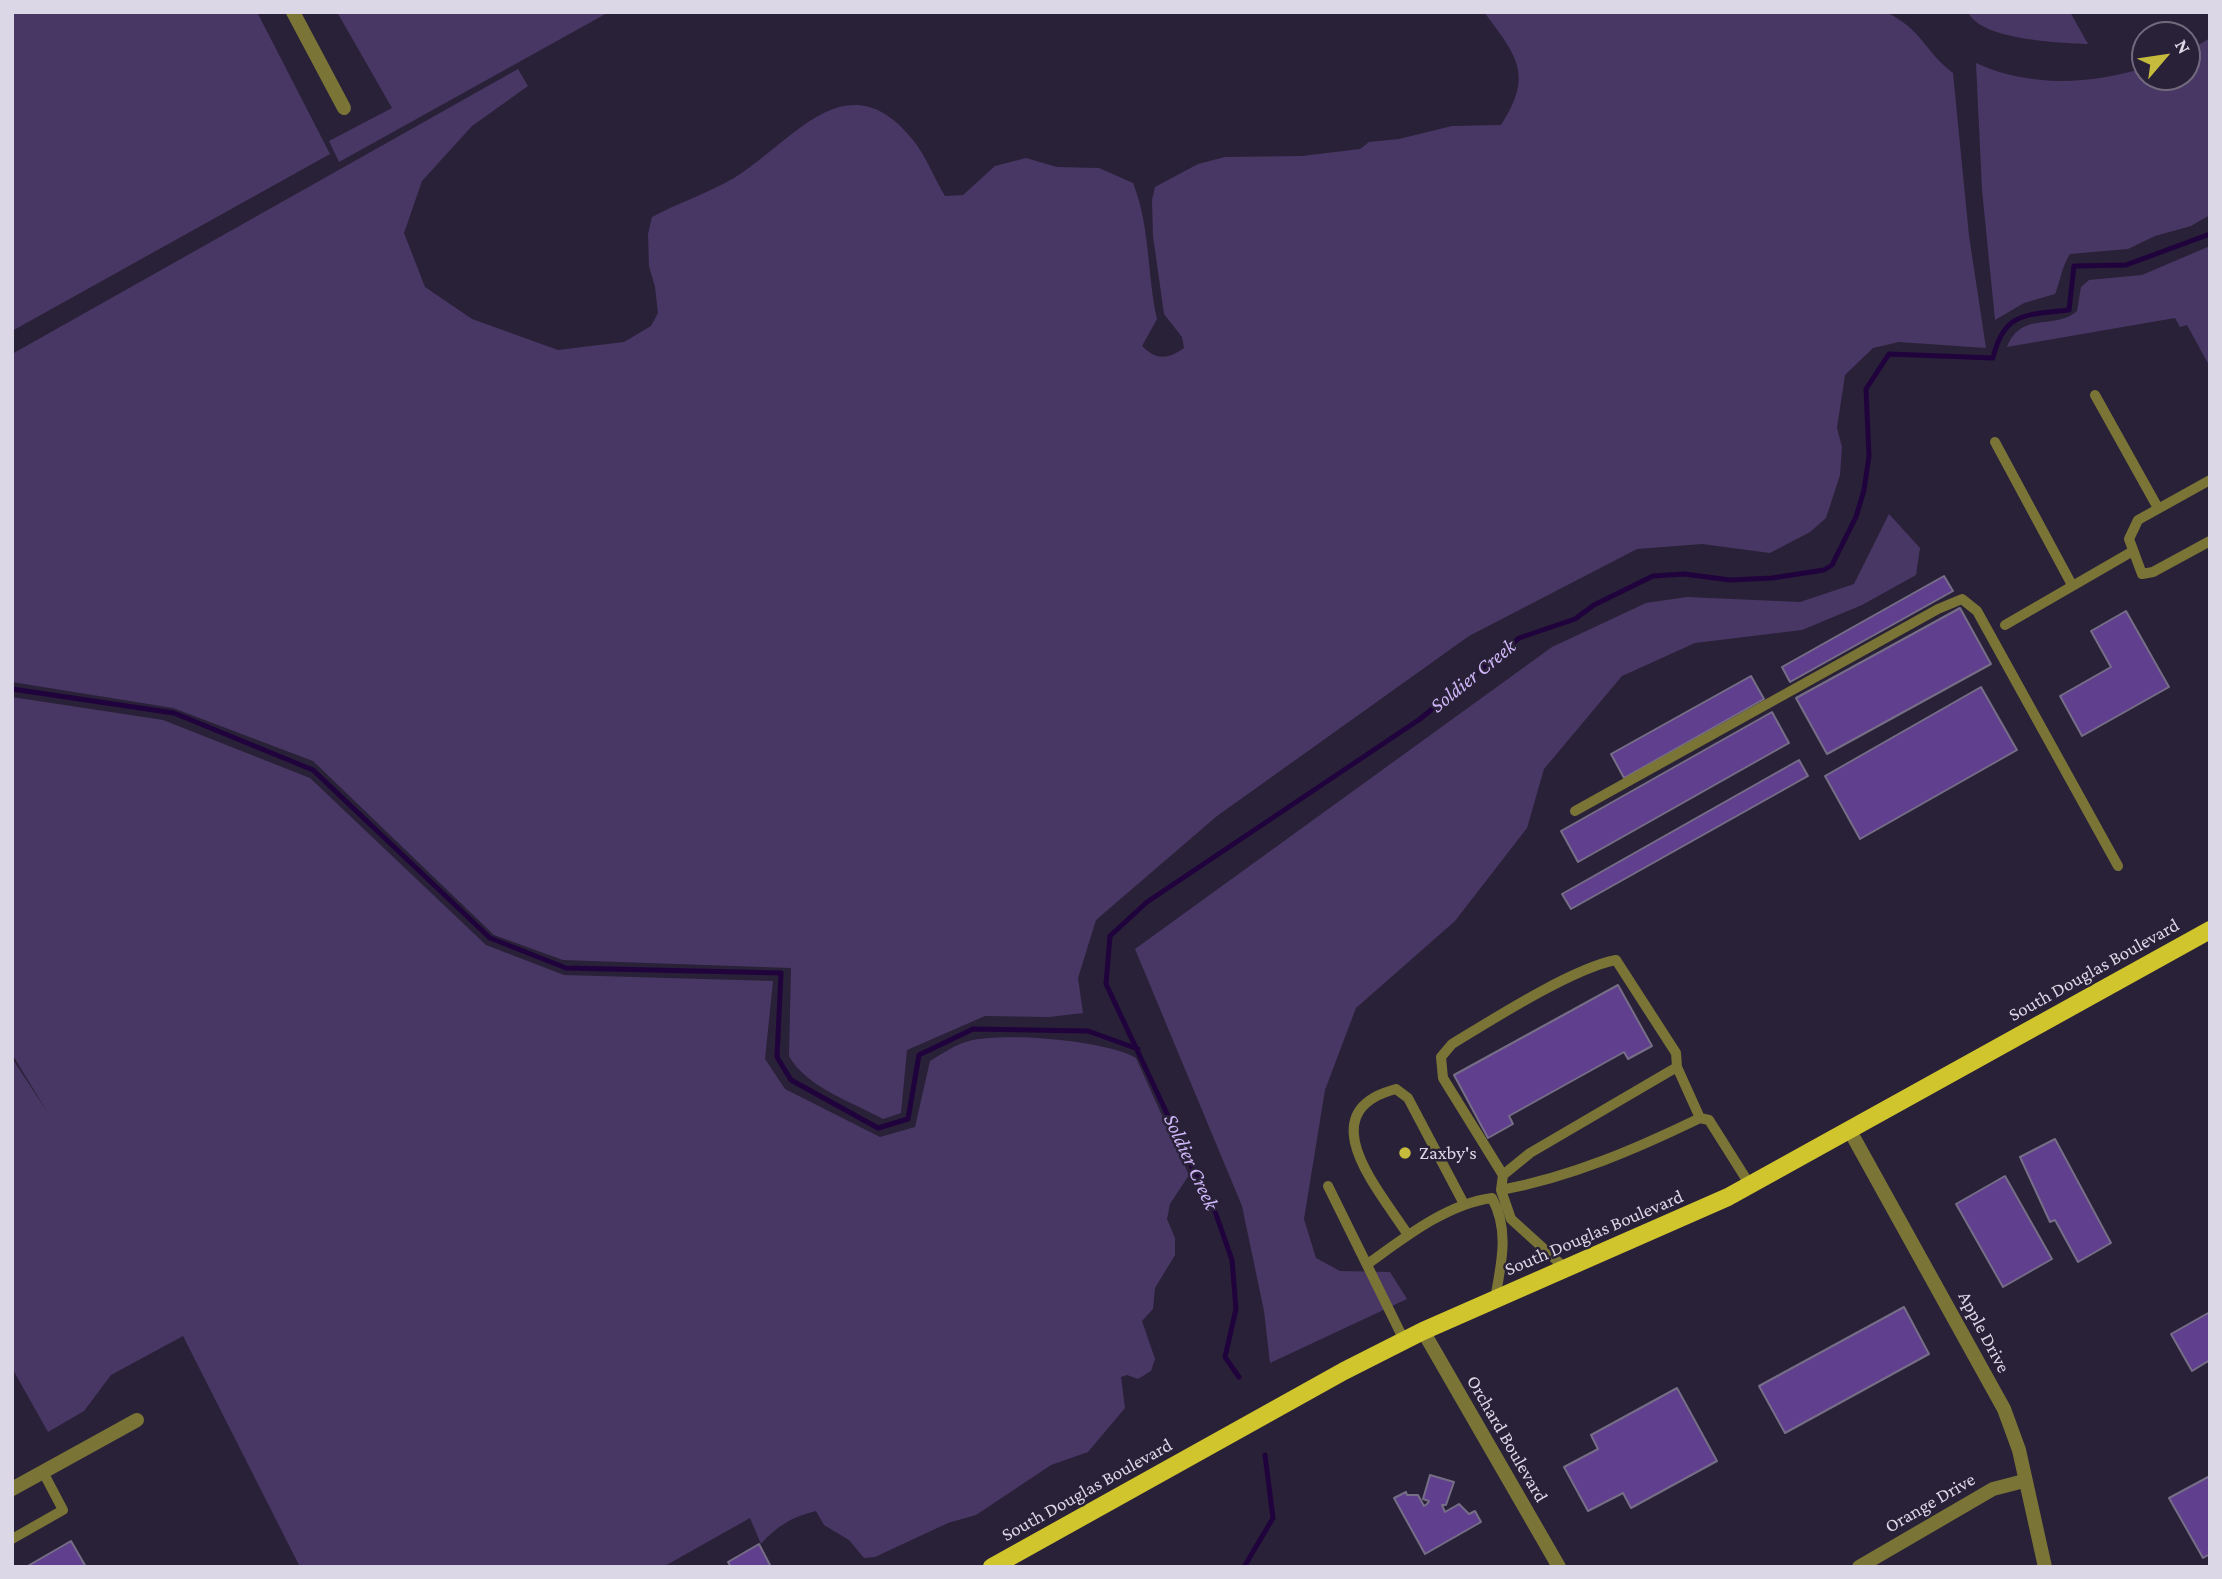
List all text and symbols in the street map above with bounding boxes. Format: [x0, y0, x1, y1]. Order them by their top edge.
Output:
north arrow [2131, 21, 2201, 91]
text: N [2171, 36, 2195, 57]
water label: Soldier Creek [1425, 634, 1521, 718]
street label: South Douglas Boulevard [2005, 914, 2183, 1026]
water label: Soldier Creek [1158, 1110, 1224, 1214]
place label: Zaxby's [1419, 1142, 1477, 1164]
marker: Zaxby's [1397, 1145, 1413, 1161]
street label: South Douglas Boulevard [1501, 1185, 1687, 1281]
street label: Apple Drive [1953, 1287, 2015, 1377]
street label: Orchard Boulevard [1461, 1371, 1553, 1507]
street label: South Douglas Boulevard [998, 1434, 1176, 1546]
street label: Orange Drive [1881, 1468, 1979, 1538]

